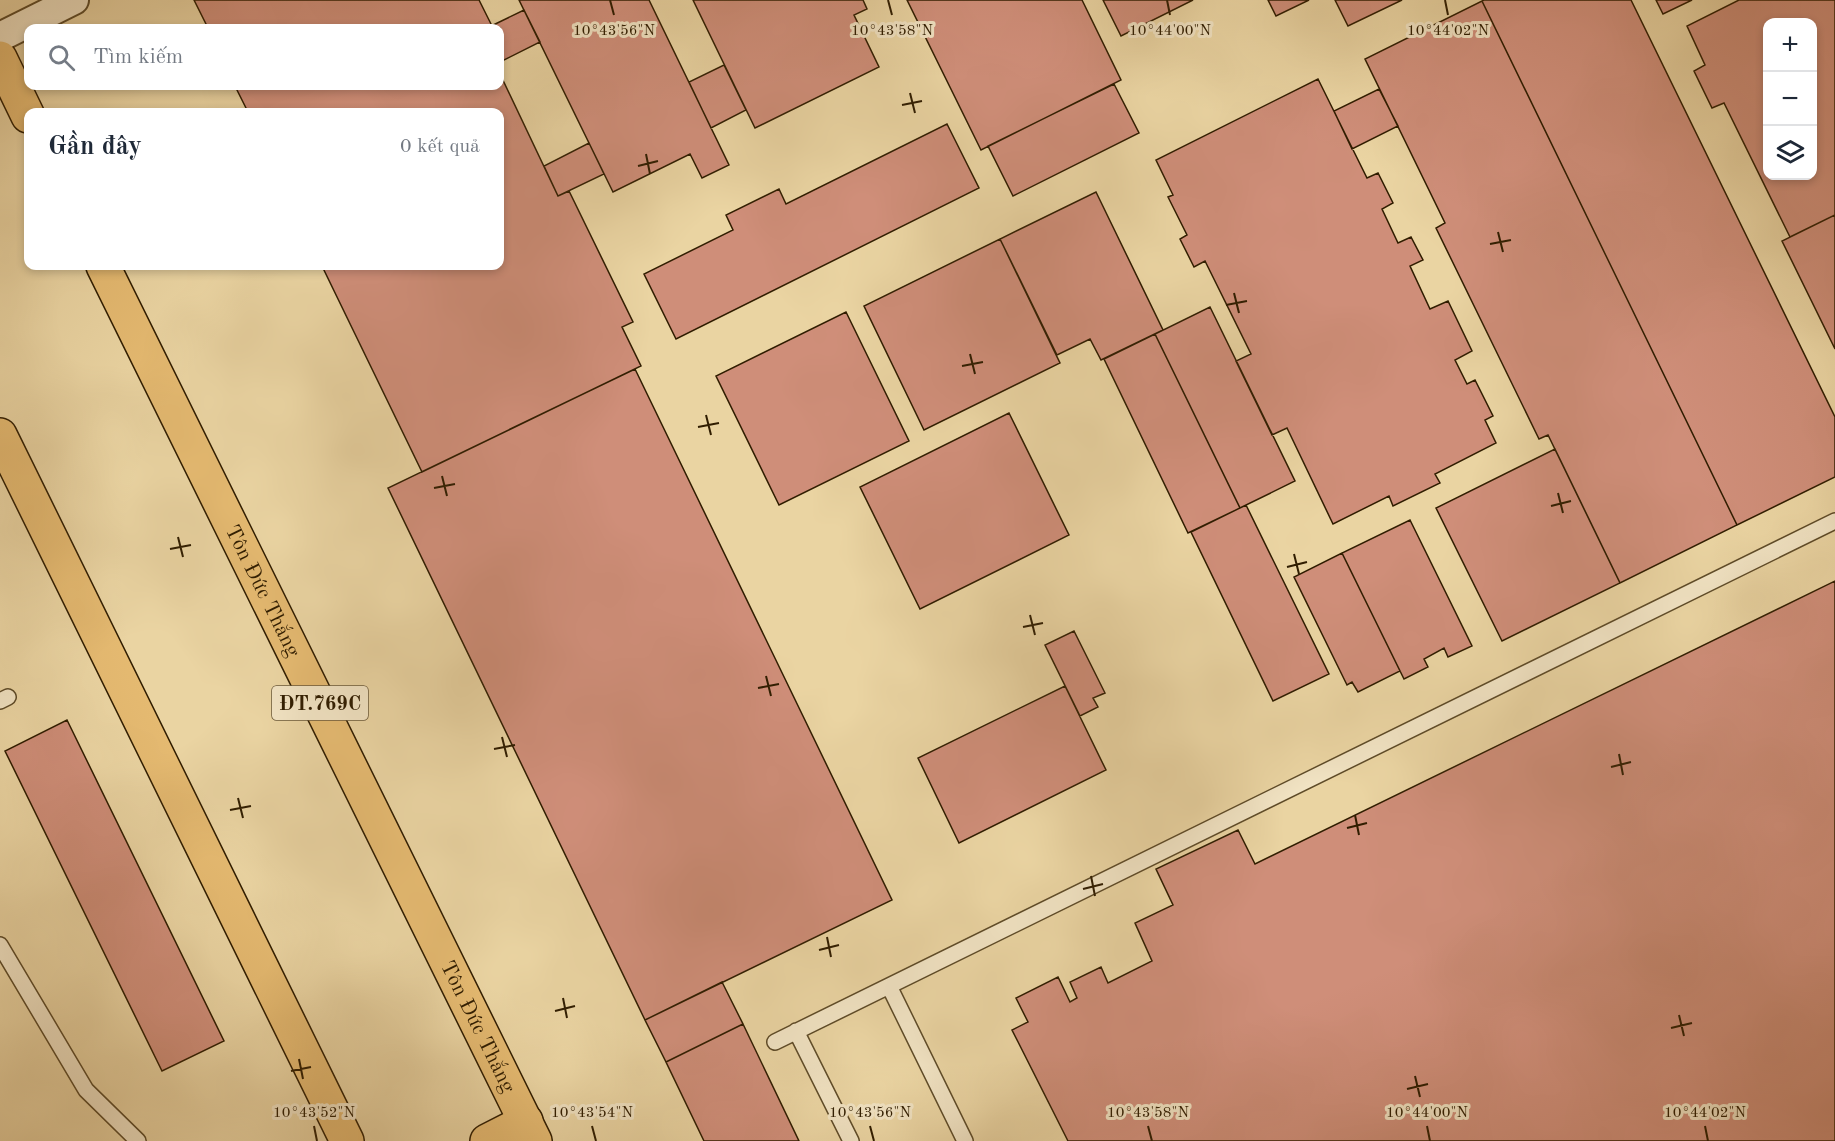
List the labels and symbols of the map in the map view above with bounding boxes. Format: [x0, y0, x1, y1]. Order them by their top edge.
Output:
text: 10°43'56"N [573, 24, 655, 39]
text: 10°43'58"N [851, 24, 933, 39]
text: 10°44'00"N [1129, 24, 1211, 39]
text: 10°44'02"N [1407, 24, 1489, 39]
street label: Tôn Đức Thắng [220, 522, 304, 661]
road number: ĐT.769C [272, 686, 368, 720]
street label: Tôn Đức Thắng [436, 958, 519, 1097]
text: 10°43'52"N [273, 1106, 355, 1121]
text: 10°43'54"N [551, 1106, 633, 1121]
text: 10°43'56"N [829, 1106, 911, 1121]
text: 10°43'58"N [1107, 1106, 1189, 1121]
text: 10°44'00"N [1386, 1106, 1468, 1121]
text: 10°44'02"N [1664, 1106, 1746, 1121]

